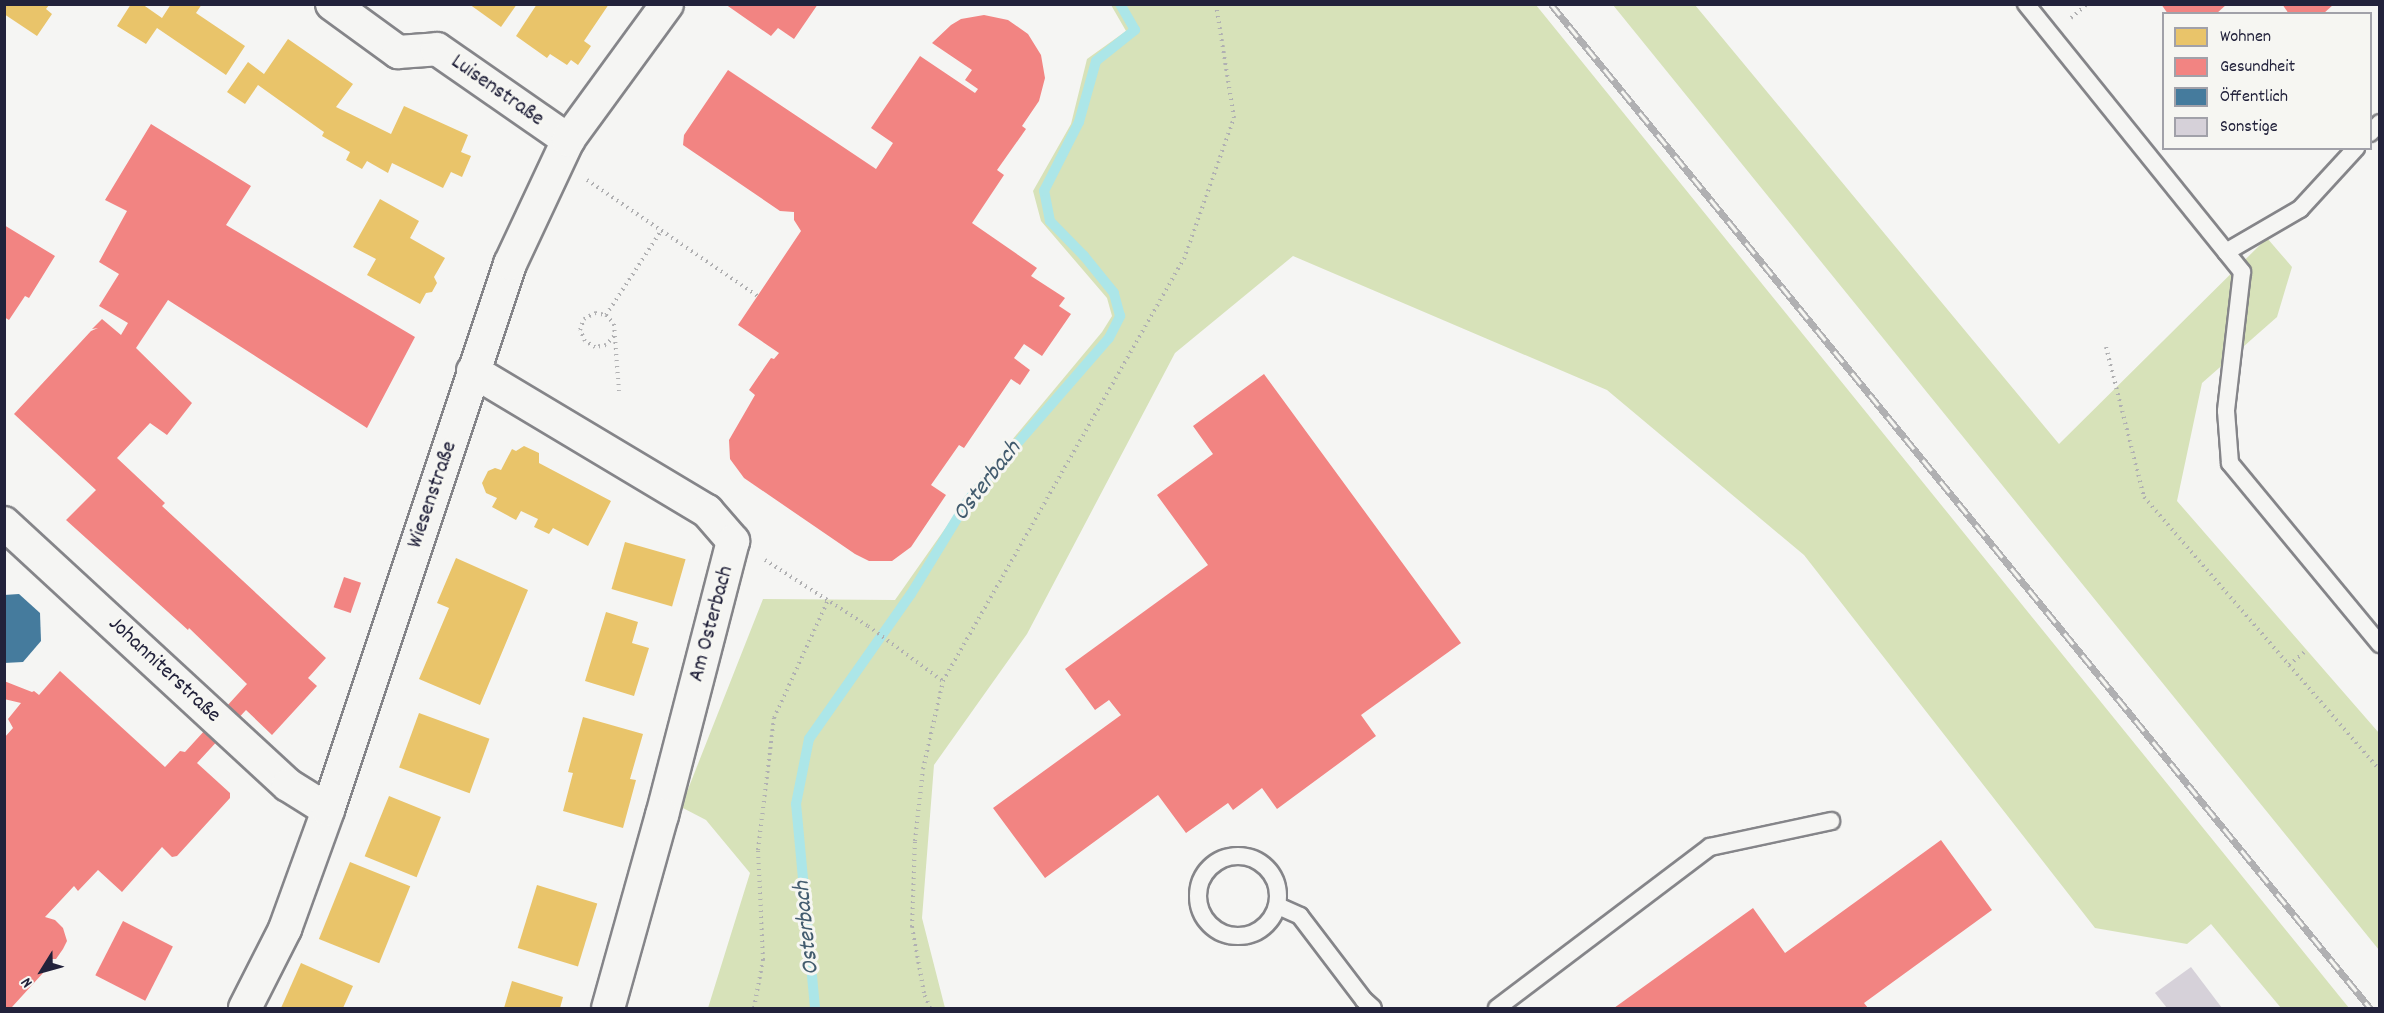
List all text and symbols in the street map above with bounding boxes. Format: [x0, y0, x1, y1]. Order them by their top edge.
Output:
legend [2162, 12, 2372, 150]
text: Wohnen [2220, 25, 2271, 50]
street label: Luisenstraße [445, 49, 549, 133]
text: Gesundheit [2220, 55, 2295, 80]
text: Öffentlich [2220, 85, 2288, 110]
text: Sonstige [2220, 115, 2278, 140]
water label: Osterbach [948, 436, 1028, 528]
street label: Wiesenstraße [402, 438, 464, 552]
street label: Am Osterbach [684, 563, 740, 685]
street label: Johanniterstraße [102, 611, 226, 729]
water label: Osterbach [789, 880, 827, 976]
north arrow [12, 941, 72, 1001]
text: N [16, 972, 39, 992]

